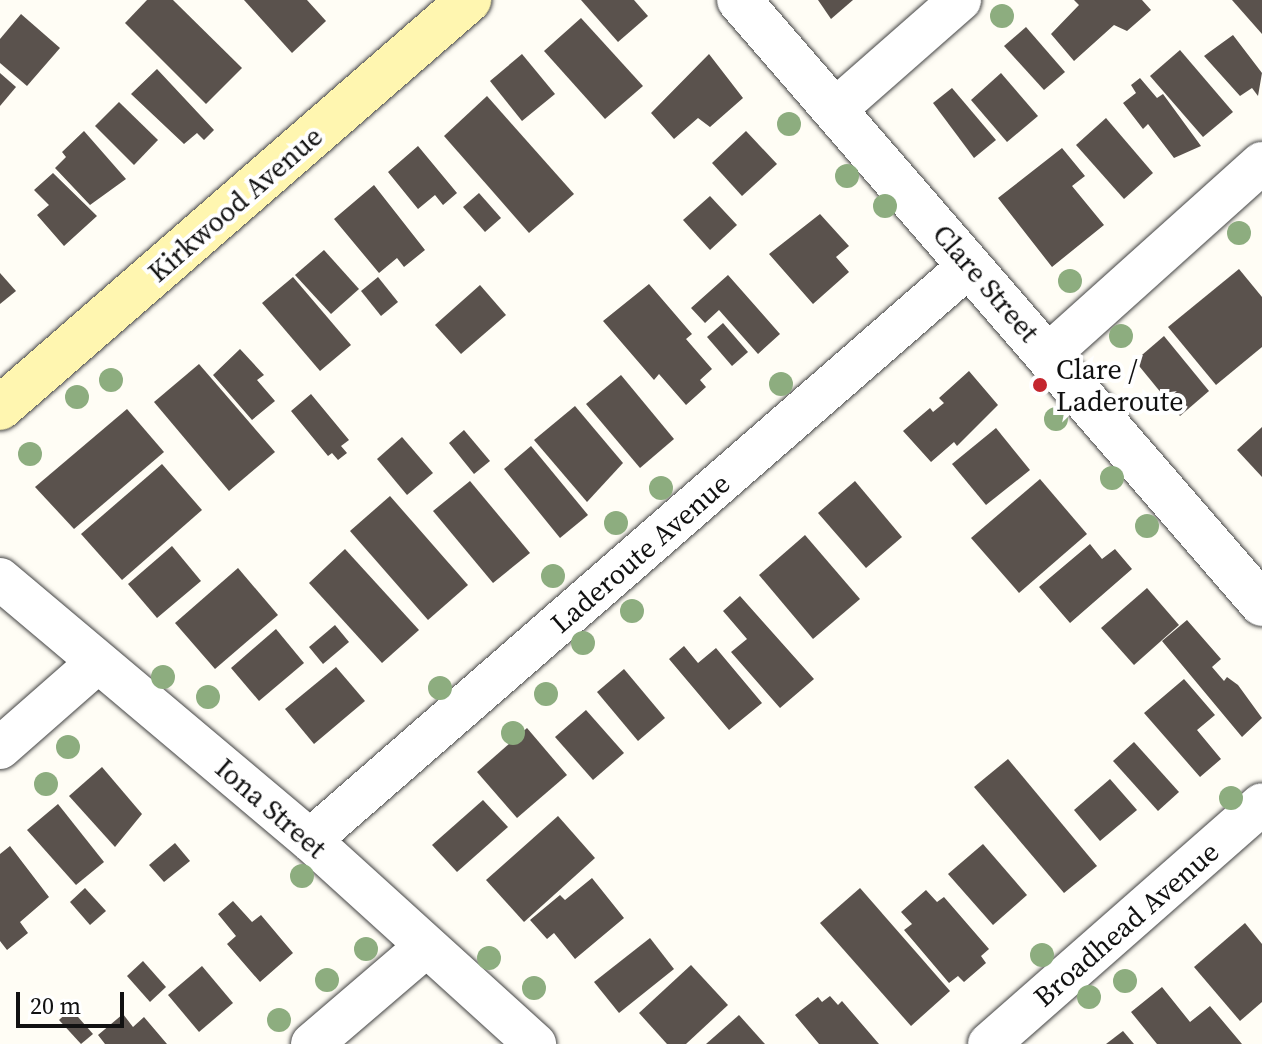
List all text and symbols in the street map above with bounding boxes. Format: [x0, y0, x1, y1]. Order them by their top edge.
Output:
street label: Kirkwood Avenue [141, 119, 329, 289]
street label: Clare Street [926, 217, 1046, 349]
place label: Clare / Laderoute [1056, 352, 1183, 418]
marker: Clare / Laderoute [1031, 376, 1049, 394]
street label: Laderoute Avenue [544, 466, 736, 640]
street label: Iona Street [209, 751, 333, 865]
street label: Broadhead Avenue [1027, 835, 1225, 1013]
scale bar [20, 976, 128, 1026]
text: 20 m [30, 989, 81, 1022]

